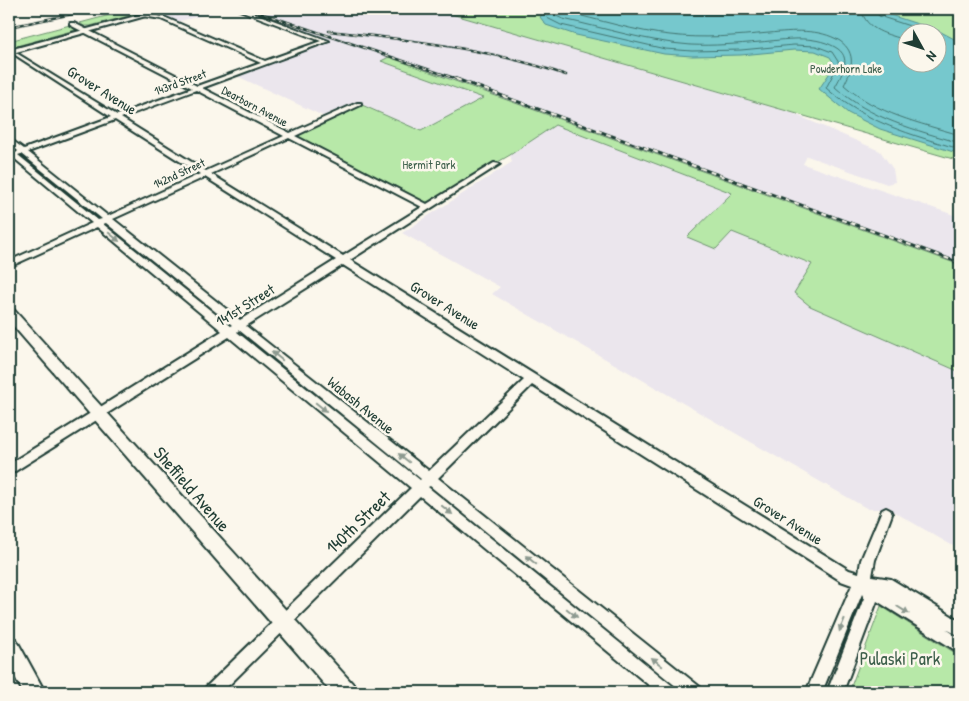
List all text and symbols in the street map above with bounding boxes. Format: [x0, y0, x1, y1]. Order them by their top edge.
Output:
north arrow [896, 22, 946, 72]
text: N [922, 48, 942, 66]
street label: Grover Avenue [63, 60, 141, 120]
park label: Powderhorn Lake [810, 60, 882, 77]
street label: 143rd Street [152, 64, 209, 99]
street label: Dearborn Avenue [219, 81, 291, 131]
street label: 142nd Street [150, 153, 208, 192]
park label: Hermit Park [403, 156, 455, 173]
one-way arrow [107, 232, 120, 243]
street label: Grover Avenue [406, 275, 484, 335]
street label: 141st Street [212, 278, 279, 331]
one-way arrow [271, 351, 284, 362]
street label: Wabash Avenue [323, 371, 399, 439]
one-way arrow [314, 402, 327, 413]
street label: Sheffield Avenue [148, 441, 236, 537]
one-way arrow [397, 453, 411, 463]
street label: 140th Street [320, 484, 396, 559]
street label: Grover Avenue [749, 490, 827, 550]
one-way arrow [440, 504, 452, 516]
one-way arrow [525, 554, 538, 565]
one-way arrow [897, 606, 910, 615]
one-way arrow [566, 607, 579, 618]
one-way arrow [837, 618, 845, 632]
park label: Pulaski Park [860, 646, 941, 671]
one-way arrow [651, 656, 664, 667]

